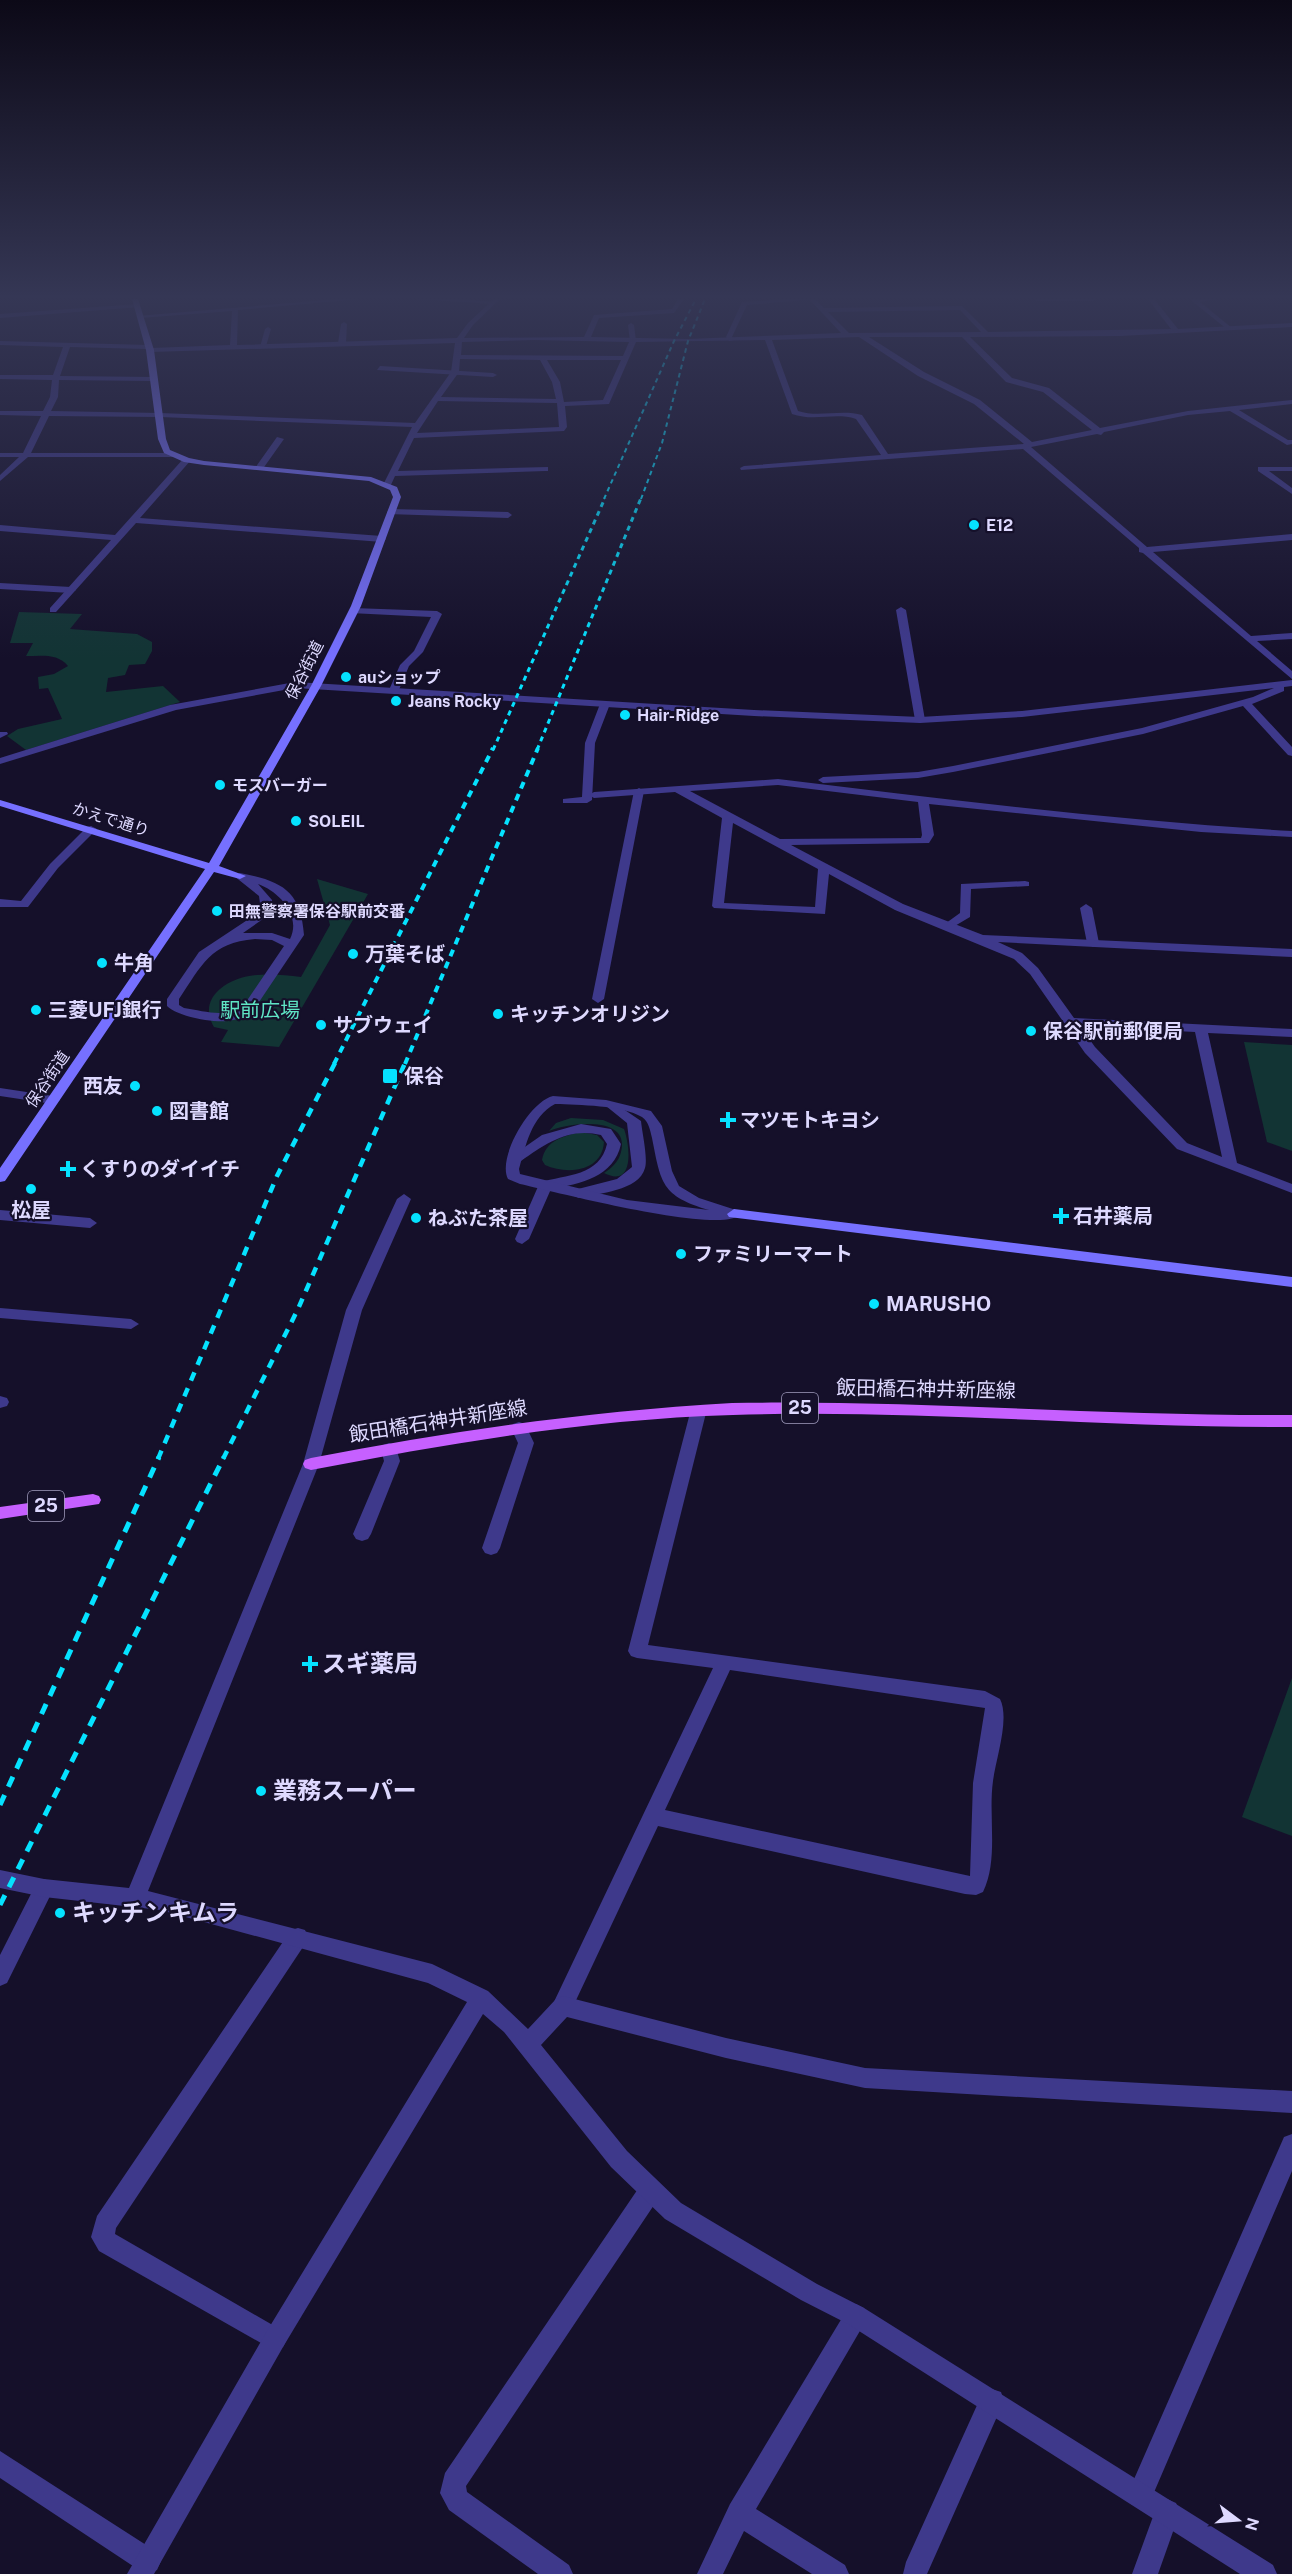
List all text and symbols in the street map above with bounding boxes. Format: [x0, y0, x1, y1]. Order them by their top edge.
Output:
place label: E12 [986, 516, 1013, 535]
marker: E12 [967, 518, 981, 532]
street label: 保谷街道 [281, 637, 327, 703]
place label: auショップ [358, 668, 441, 687]
marker: auショップ [339, 670, 353, 684]
place label: Jeans Rocky [408, 692, 501, 711]
marker: Jeans Rocky [389, 694, 403, 708]
place label: Hair-Ridge [637, 706, 719, 725]
marker: Hair-Ridge [618, 708, 632, 722]
place label: モスバーガー [232, 776, 328, 795]
marker: モスバーガー [213, 778, 227, 792]
street label: かえで通り [70, 799, 152, 840]
place label: SOLEIL [308, 812, 365, 831]
marker: SOLEIL [289, 814, 303, 828]
place label: 田無警察署保谷駅前交番 [229, 902, 405, 921]
marker: 田無警察署保谷駅前交番 [210, 904, 224, 918]
place label: 万葉そば [365, 942, 445, 966]
marker: 万葉そば [346, 947, 360, 961]
place label: 牛角 [114, 951, 154, 975]
marker: 牛角 [95, 956, 109, 970]
place label: 三菱UFJ銀行 [48, 998, 162, 1022]
park label: 駅前広場 [220, 998, 300, 1022]
place label: キッチンオリジン [510, 1002, 670, 1026]
marker: 三菱UFJ銀行 [29, 1003, 43, 1017]
marker: キッチンオリジン [491, 1007, 505, 1021]
place label: サブウェイ [333, 1013, 433, 1037]
marker: サブウェイ [314, 1018, 328, 1032]
place label: 保谷駅前郵便局 [1043, 1019, 1183, 1043]
marker: 保谷駅前郵便局 [1024, 1024, 1038, 1038]
street label: 保谷街道 [22, 1047, 73, 1111]
place label: 保谷 [404, 1064, 444, 1088]
marker: 保谷 [381, 1067, 399, 1085]
place label: 西友 [83, 1074, 123, 1098]
marker: 西友 [128, 1079, 142, 1093]
place label: 図書館 [169, 1099, 229, 1123]
marker: 図書館 [150, 1104, 164, 1118]
place label: マツモトキヨシ [740, 1108, 880, 1132]
marker: マツモトキヨシ [721, 1113, 735, 1127]
place label: くすりのダイイチ [80, 1157, 240, 1181]
marker: くすりのダイイチ [61, 1162, 75, 1176]
marker: 松屋 [24, 1182, 38, 1196]
place label: 松屋 [11, 1198, 51, 1222]
place label: 石井薬局 [1073, 1204, 1153, 1228]
place label: ねぶた茶屋 [428, 1206, 528, 1230]
marker: 石井薬局 [1054, 1209, 1068, 1223]
marker: ねぶた茶屋 [409, 1211, 423, 1225]
place label: ファミリーマート [693, 1242, 853, 1266]
marker: ファミリーマート [674, 1247, 688, 1261]
place label: MARUSHO [886, 1292, 991, 1316]
marker: MARUSHO [867, 1297, 881, 1311]
street label: 飯田橋石神井新座線 [836, 1375, 1016, 1403]
road number: 25 [782, 1393, 818, 1423]
street label: 飯田橋石神井新座線 [347, 1395, 529, 1447]
road number: 25 [28, 1491, 64, 1521]
place label: スギ薬局 [322, 1649, 418, 1677]
marker: スギ薬局 [303, 1657, 317, 1671]
place label: 業務スーパー [273, 1776, 417, 1804]
marker: 業務スーパー [254, 1784, 268, 1798]
place label: キッチンキムラ [72, 1898, 239, 1926]
marker: キッチンキムラ [53, 1906, 67, 1920]
north arrow [1208, 2490, 1268, 2550]
text: N [1241, 2515, 1263, 2533]

